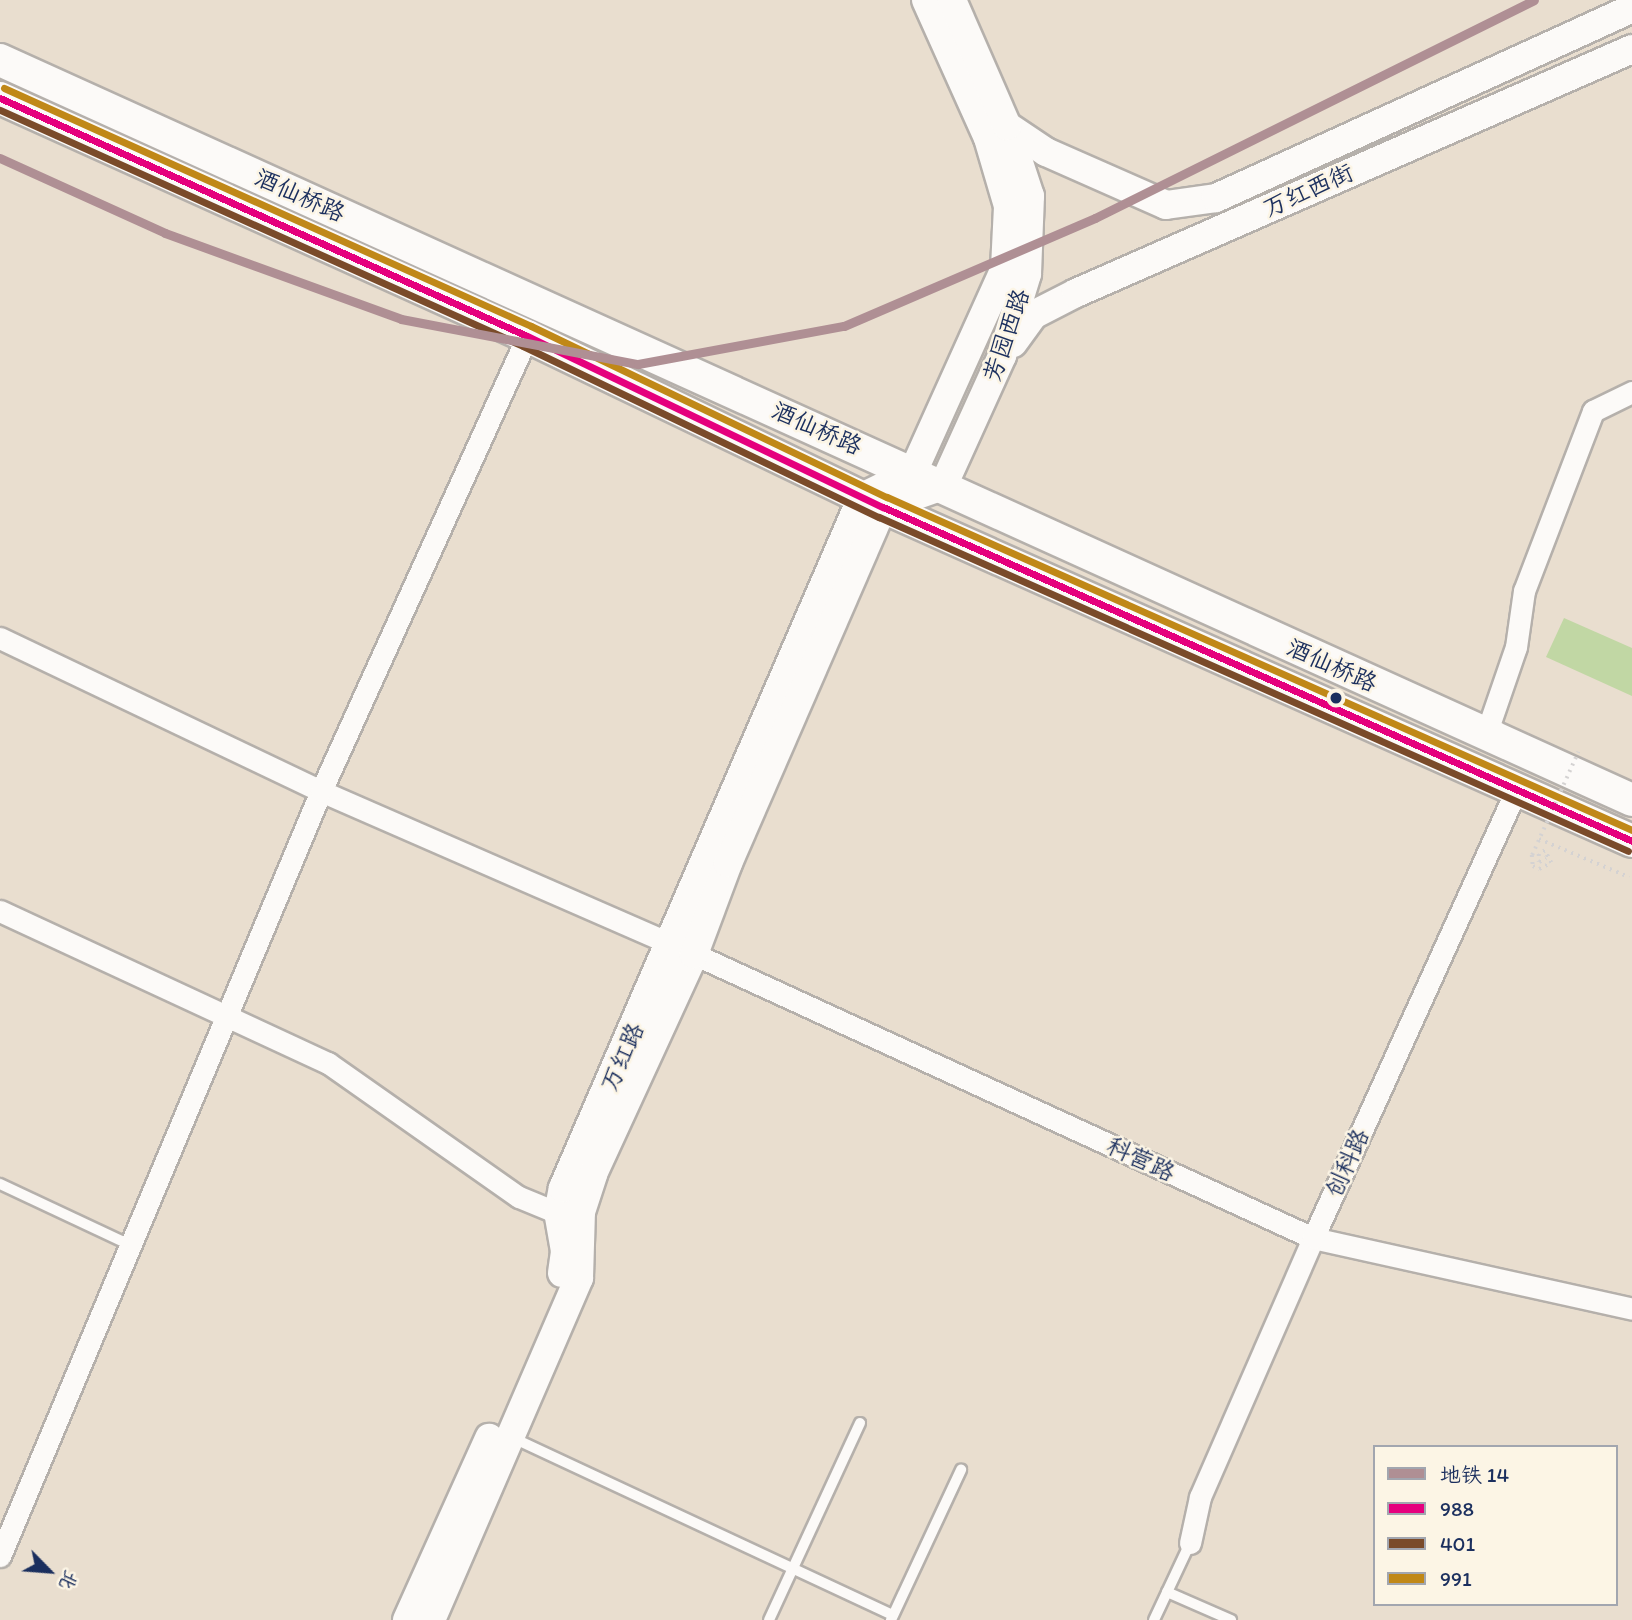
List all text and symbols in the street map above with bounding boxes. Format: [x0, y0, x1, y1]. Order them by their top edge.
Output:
street label: 万红西街 [1258, 157, 1358, 223]
street label: 酒仙桥路 [250, 162, 350, 228]
street label: 芳园西路 [977, 285, 1035, 385]
street label: 酒仙桥路 [767, 395, 867, 461]
street label: 酒仙桥路 [1282, 632, 1382, 698]
unlabelled marker [1329, 691, 1343, 705]
street label: 万红路 [594, 1018, 650, 1096]
street label: 创科路 [1319, 1124, 1375, 1202]
street label: 科营路 [1102, 1131, 1180, 1187]
legend [1373, 1445, 1618, 1606]
text: 地铁 14 [1440, 1462, 1509, 1487]
text: 988 [1440, 1496, 1474, 1521]
text: 401 [1440, 1531, 1475, 1556]
north arrow [14, 1536, 84, 1606]
text: 991 [1440, 1566, 1472, 1591]
text: 北 [54, 1567, 83, 1594]

